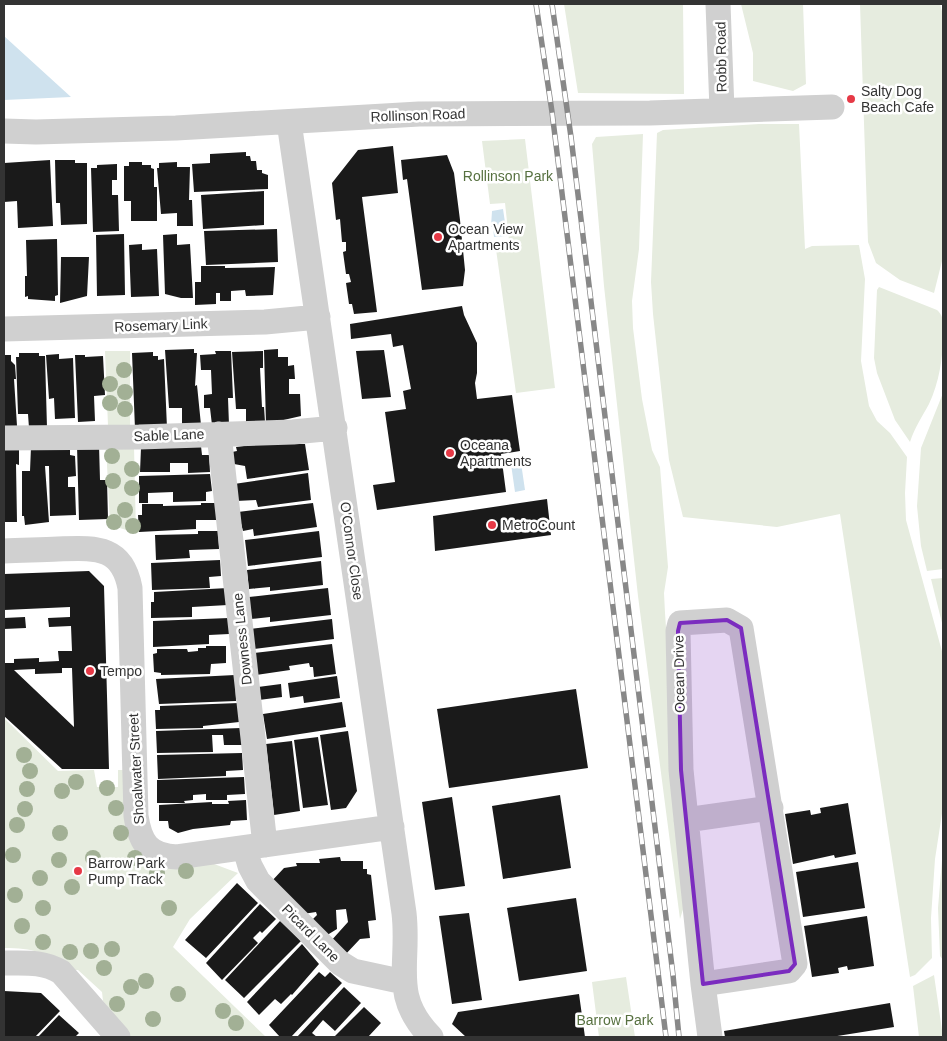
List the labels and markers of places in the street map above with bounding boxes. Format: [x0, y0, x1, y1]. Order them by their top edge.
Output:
place label: Salty Dog Beach Cafe [861, 83, 934, 115]
marker: Salty Dog Beach Cafe [845, 93, 857, 105]
place label: Ocean View Apartments [448, 221, 524, 253]
marker: Ocean View Apartments [432, 231, 444, 243]
place label: Oceana Apartments [460, 437, 532, 469]
marker: Oceana Apartments [444, 447, 456, 459]
place label: MetroCount [502, 517, 575, 533]
marker: MetroCount [486, 519, 498, 531]
place label: Tempo [100, 663, 142, 679]
marker: Tempo [84, 665, 96, 677]
place label: Barrow Park Pump Track [88, 855, 166, 887]
marker: Barrow Park Pump Track [72, 865, 84, 877]

